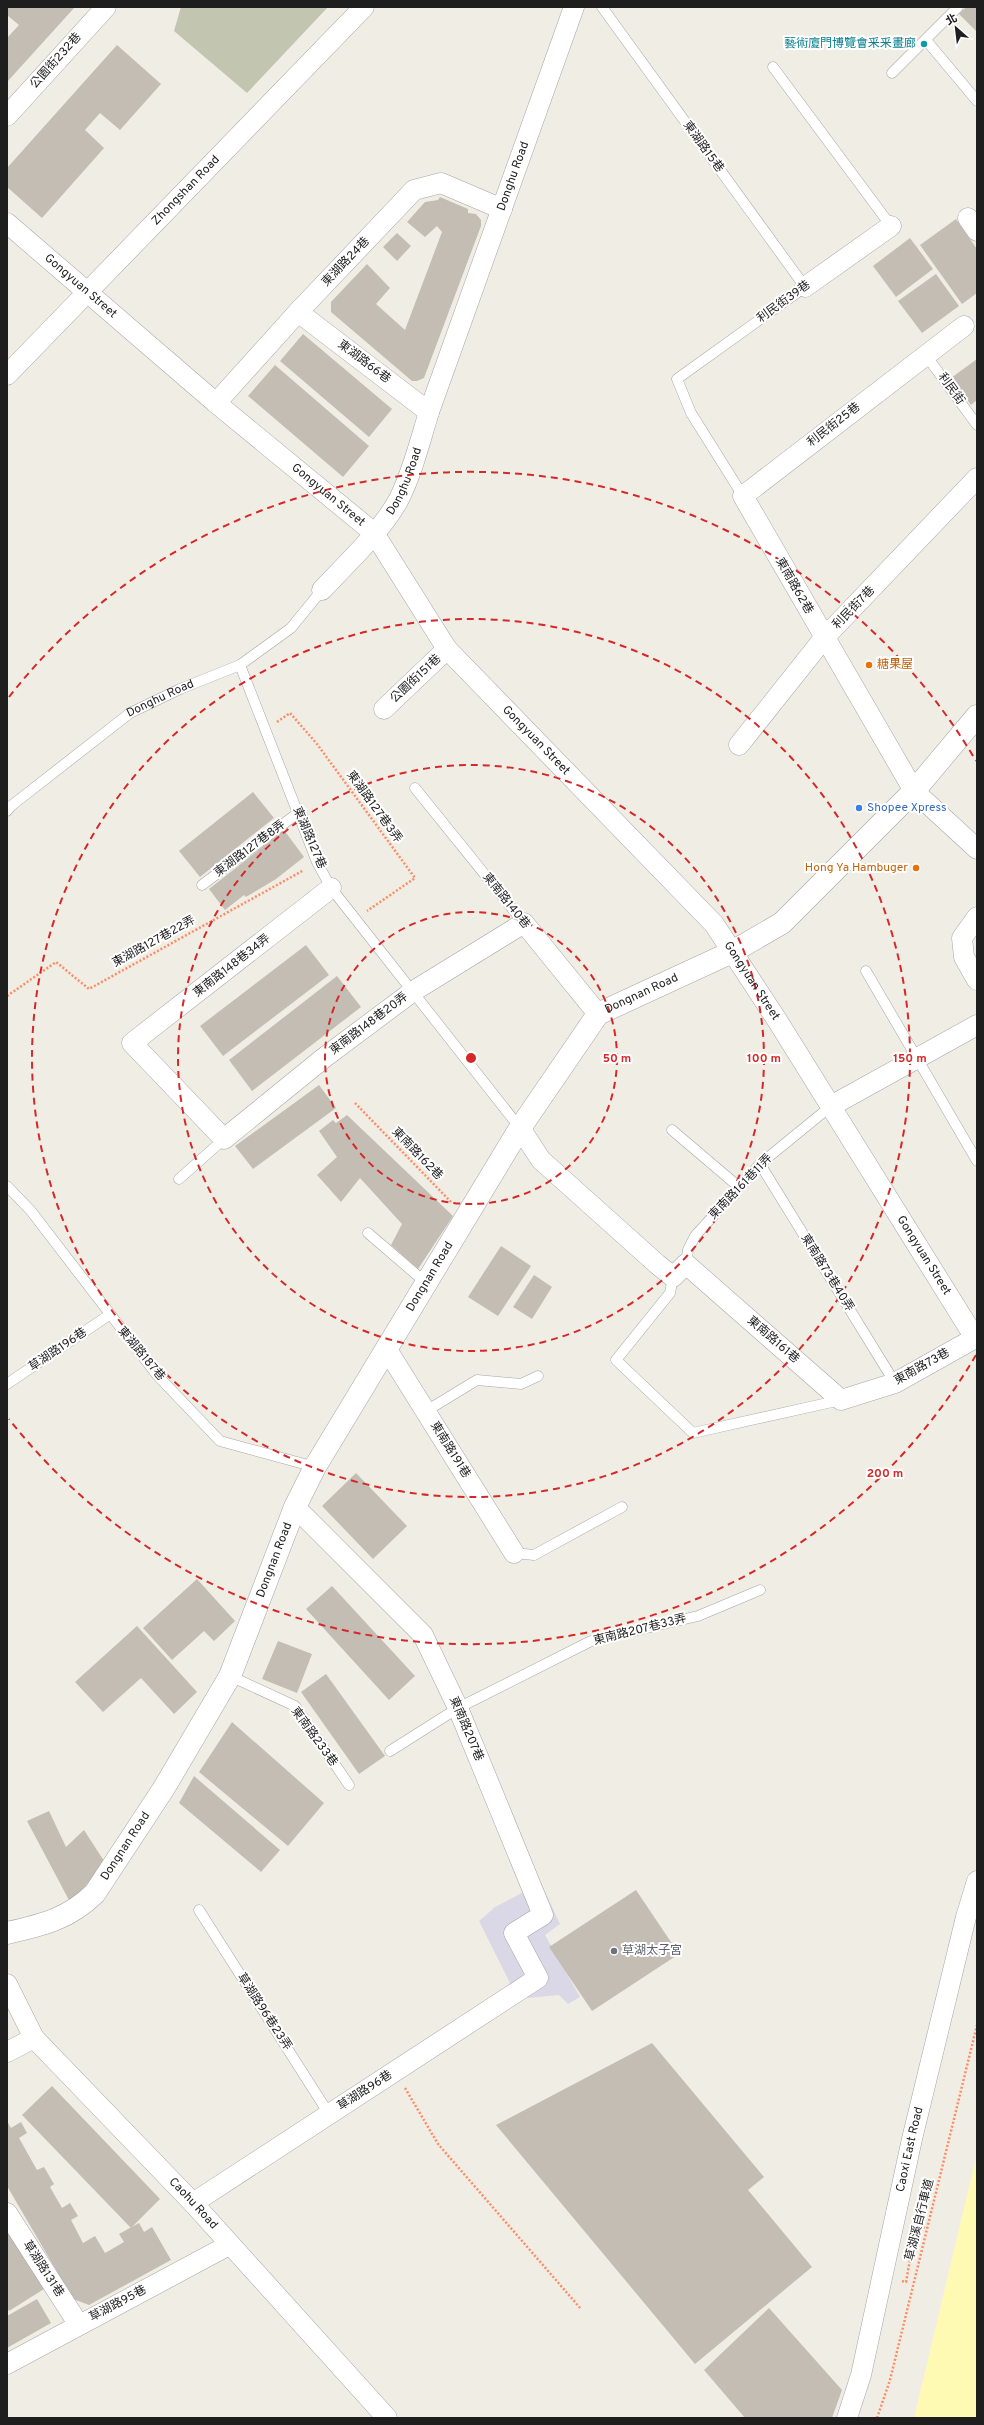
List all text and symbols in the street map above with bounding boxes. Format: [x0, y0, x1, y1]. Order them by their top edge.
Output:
north arrow [936, 8, 976, 48]
text: 北 [944, 11, 960, 29]
street label: 公園街232巷 [27, 30, 85, 92]
place label: 藝術廈門博覽會釆釆畫廊 [784, 36, 916, 52]
marker: 藝術廈門博覽會釆釆畫廊 [919, 39, 929, 49]
street label: 東湖路15巷 [679, 118, 727, 176]
street label: Donghu Road [494, 139, 533, 213]
street label: Zhongshan Road [148, 152, 224, 229]
street label: 東湖路24巷 [318, 234, 374, 290]
street label: Gongyuan Street [41, 251, 120, 322]
street label: 利民街39巷 [754, 277, 814, 327]
street label: 東湖路66巷 [334, 337, 394, 387]
street label: 利民街 [934, 370, 968, 408]
street label: 利民街25巷 [804, 399, 864, 451]
street label: Donghu Road [383, 445, 426, 519]
street label: Gongyuan Street [288, 460, 368, 530]
street label: 東南路62巷 [771, 555, 817, 617]
street label: 利民街7巷 [829, 583, 879, 633]
street label: 公園街151巷 [387, 651, 445, 707]
place label: 糖果屋 [877, 657, 913, 673]
marker: 糖果屋 [864, 660, 874, 670]
street label: Donghu Road [124, 676, 196, 721]
street label: Gongyuan Street [498, 702, 573, 779]
street label: 東湖路127巷3弄 [342, 768, 406, 846]
place label: Shopee Xpress [867, 800, 947, 816]
marker: Shopee Xpress [854, 803, 864, 813]
street label: 東湖路127巷 [289, 805, 329, 871]
street label: 東湖路127巷8弄 [211, 817, 289, 881]
place label: Hong Ya Hambuger [805, 860, 908, 876]
marker: Hong Ya Hambuger [911, 863, 921, 873]
street label: 東南路140巷 [479, 870, 533, 932]
street label: 東湖路127巷22弄 [110, 913, 198, 971]
street label: 東南路148巷34弄 [190, 931, 274, 1001]
street label: Gongyuan Street [720, 939, 783, 1023]
street label: Dongnan Road [602, 970, 681, 1018]
street label: 東南路148巷20弄 [327, 989, 411, 1059]
centre of rings [464, 1051, 478, 1065]
text: 50 m [603, 1051, 631, 1067]
text: 100 m [747, 1051, 781, 1067]
text: 150 m [893, 1051, 927, 1067]
street label: 東南路162巷 [388, 1124, 446, 1184]
street label: 東南路161巷11弄 [706, 1151, 776, 1223]
street label: Gongyuan Street [893, 1213, 954, 1298]
street label: 東南路73巷40弄 [797, 1231, 857, 1315]
street label: Dongnan Road [403, 1239, 457, 1315]
street label: 東南路161巷 [744, 1313, 802, 1367]
street label: 東湖路187巷 [114, 1324, 168, 1384]
street label: 草湖路196巷 [26, 1325, 90, 1375]
street label: 東南路73巷 [891, 1345, 953, 1389]
street label: 東南路191巷 [426, 1419, 474, 1481]
text: 200 m [867, 1466, 903, 1482]
street label: Dongnan Road [253, 1520, 296, 1600]
street label: 東南路207巷33弄 [592, 1611, 688, 1649]
street label: 東南路207巷 [445, 1694, 487, 1764]
street label: 東南路233巷 [287, 1704, 341, 1770]
street label: Dongnan Road [97, 1809, 154, 1884]
place label: 草湖太子宮 [622, 1943, 682, 1959]
marker: 草湖太子宮 [609, 1946, 619, 1956]
street label: 草湖路96巷23弄 [233, 1970, 295, 2054]
street label: 草湖路96巷 [334, 2067, 396, 2115]
street label: Caoxi East Road [893, 2105, 928, 2194]
street label: Caohu Road [165, 2174, 221, 2233]
street label: 草湖溪自行車道 [902, 2177, 938, 2263]
street label: 草湖路131巷 [19, 2238, 67, 2300]
street label: 草湖路95巷 [87, 2282, 149, 2326]

